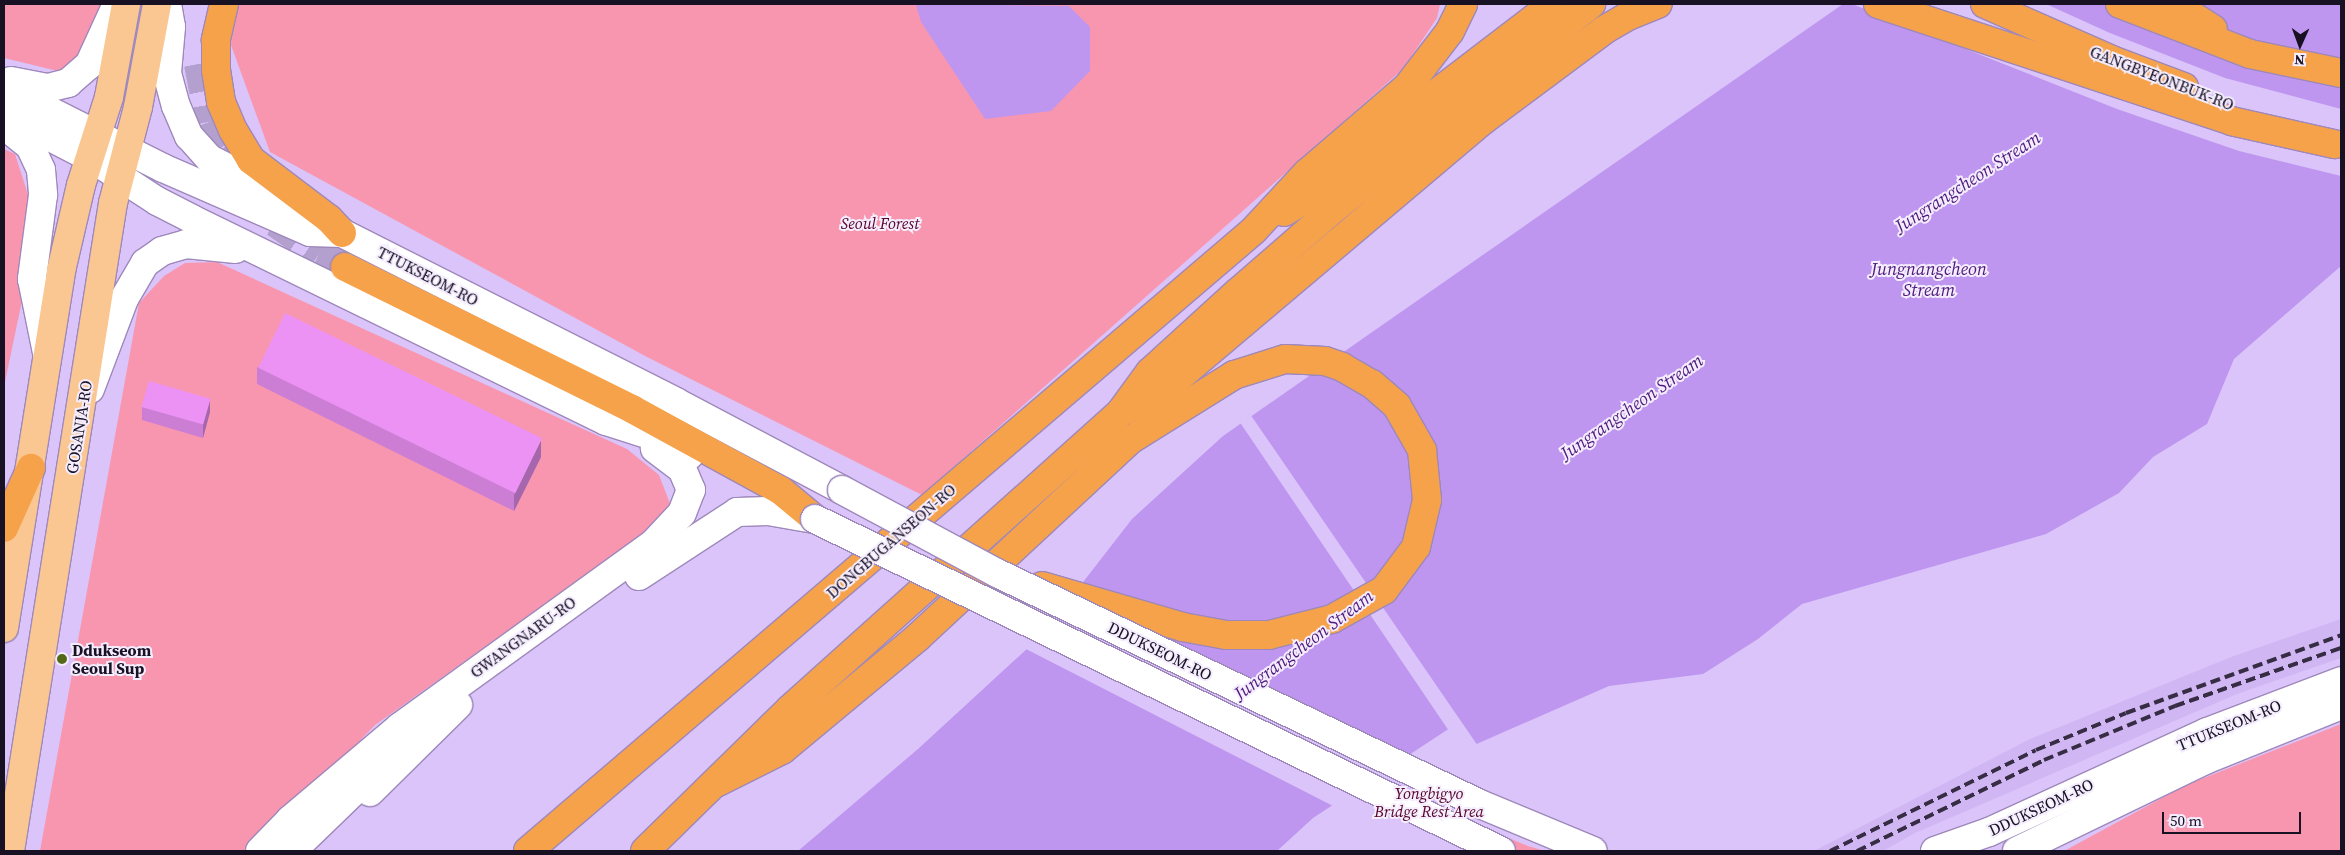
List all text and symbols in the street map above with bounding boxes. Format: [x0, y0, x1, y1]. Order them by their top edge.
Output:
north arrow [2275, 20, 2325, 70]
street label: GANGBYEONBUK-RO [2087, 42, 2237, 114]
text: N [2294, 50, 2305, 70]
water label: Jungrangcheon Stream [1891, 127, 2045, 237]
park label: Seoul Forest [841, 213, 919, 233]
street label: TTUKSEOM-RO [374, 242, 482, 310]
water label: Jungnangcheon Stream [1871, 259, 1987, 302]
water label: Jungrangcheon Stream [1557, 350, 1707, 464]
street label: GOSANJA-RO [62, 379, 96, 475]
street label: DONGBUGANSEON-RO [822, 480, 960, 602]
water label: Jungrangcheon Stream [1230, 586, 1378, 704]
street label: GWANGNARU-RO [466, 592, 580, 682]
street label: DDUKSEOM-RO [1105, 618, 1215, 684]
place label: Ddukseom Seoul Sup [72, 640, 151, 678]
marker: Ddukseom Seoul Sup [56, 653, 68, 665]
street label: TTUKSEOM-RO [2174, 695, 2284, 755]
street label: DDUKSEOM-RO [1986, 774, 2096, 840]
park label: Yongbigyo Bridge Rest Area [1374, 783, 1484, 821]
scale bar [2165, 802, 2304, 834]
text: 50 m [2170, 810, 2202, 831]

